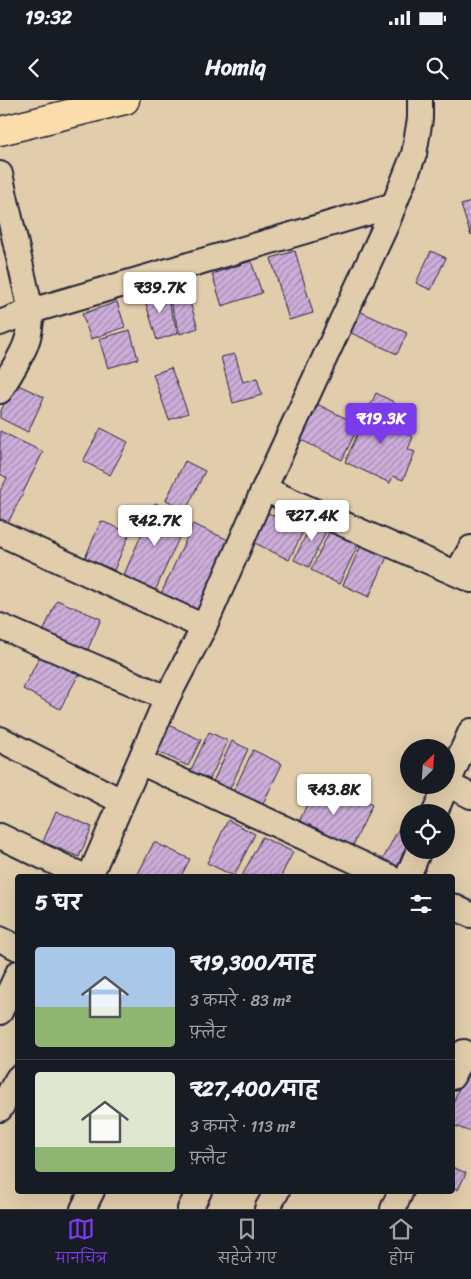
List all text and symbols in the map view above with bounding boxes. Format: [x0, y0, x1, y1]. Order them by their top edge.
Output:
text: 19:32 [25, 1, 72, 34]
text: Homiq [205, 48, 266, 87]
icon: back [20, 54, 48, 82]
icon: search [423, 54, 451, 82]
pin: ₹39.7K [119, 272, 201, 314]
text: ₹39.7K [134, 273, 186, 302]
pin: ₹19.3K [340, 402, 422, 445]
text: ₹19.3K [357, 404, 406, 433]
pin: ₹27.4K [271, 500, 353, 542]
text: ₹27.4K [286, 501, 338, 530]
pin: ₹42.7K [114, 504, 196, 547]
text: ₹42.7K [129, 506, 181, 535]
north arrow [400, 739, 455, 794]
map controls [400, 739, 455, 859]
pin: ₹43.8K [293, 774, 375, 816]
text: ₹43.8K [308, 775, 360, 804]
button: locate [400, 804, 455, 859]
text: 5 घर [35, 884, 81, 922]
icon: filters [407, 890, 435, 918]
text: ₹19,300/माह [190, 944, 315, 982]
icon: home [75, 967, 135, 1027]
text: 3 कमरे · 83 m² [190, 986, 292, 1015]
text: फ़्लैट [190, 1018, 226, 1047]
text: ₹27,400/माह [190, 1070, 319, 1108]
icon: home [75, 1092, 135, 1152]
text: 3 कमरे · 113 m² [190, 1112, 296, 1141]
text: फ़्लैट [190, 1144, 226, 1173]
tab: मानचित्र [56, 1215, 107, 1274]
tab: सहेजे गए [218, 1215, 276, 1274]
tab: होम [387, 1215, 415, 1274]

